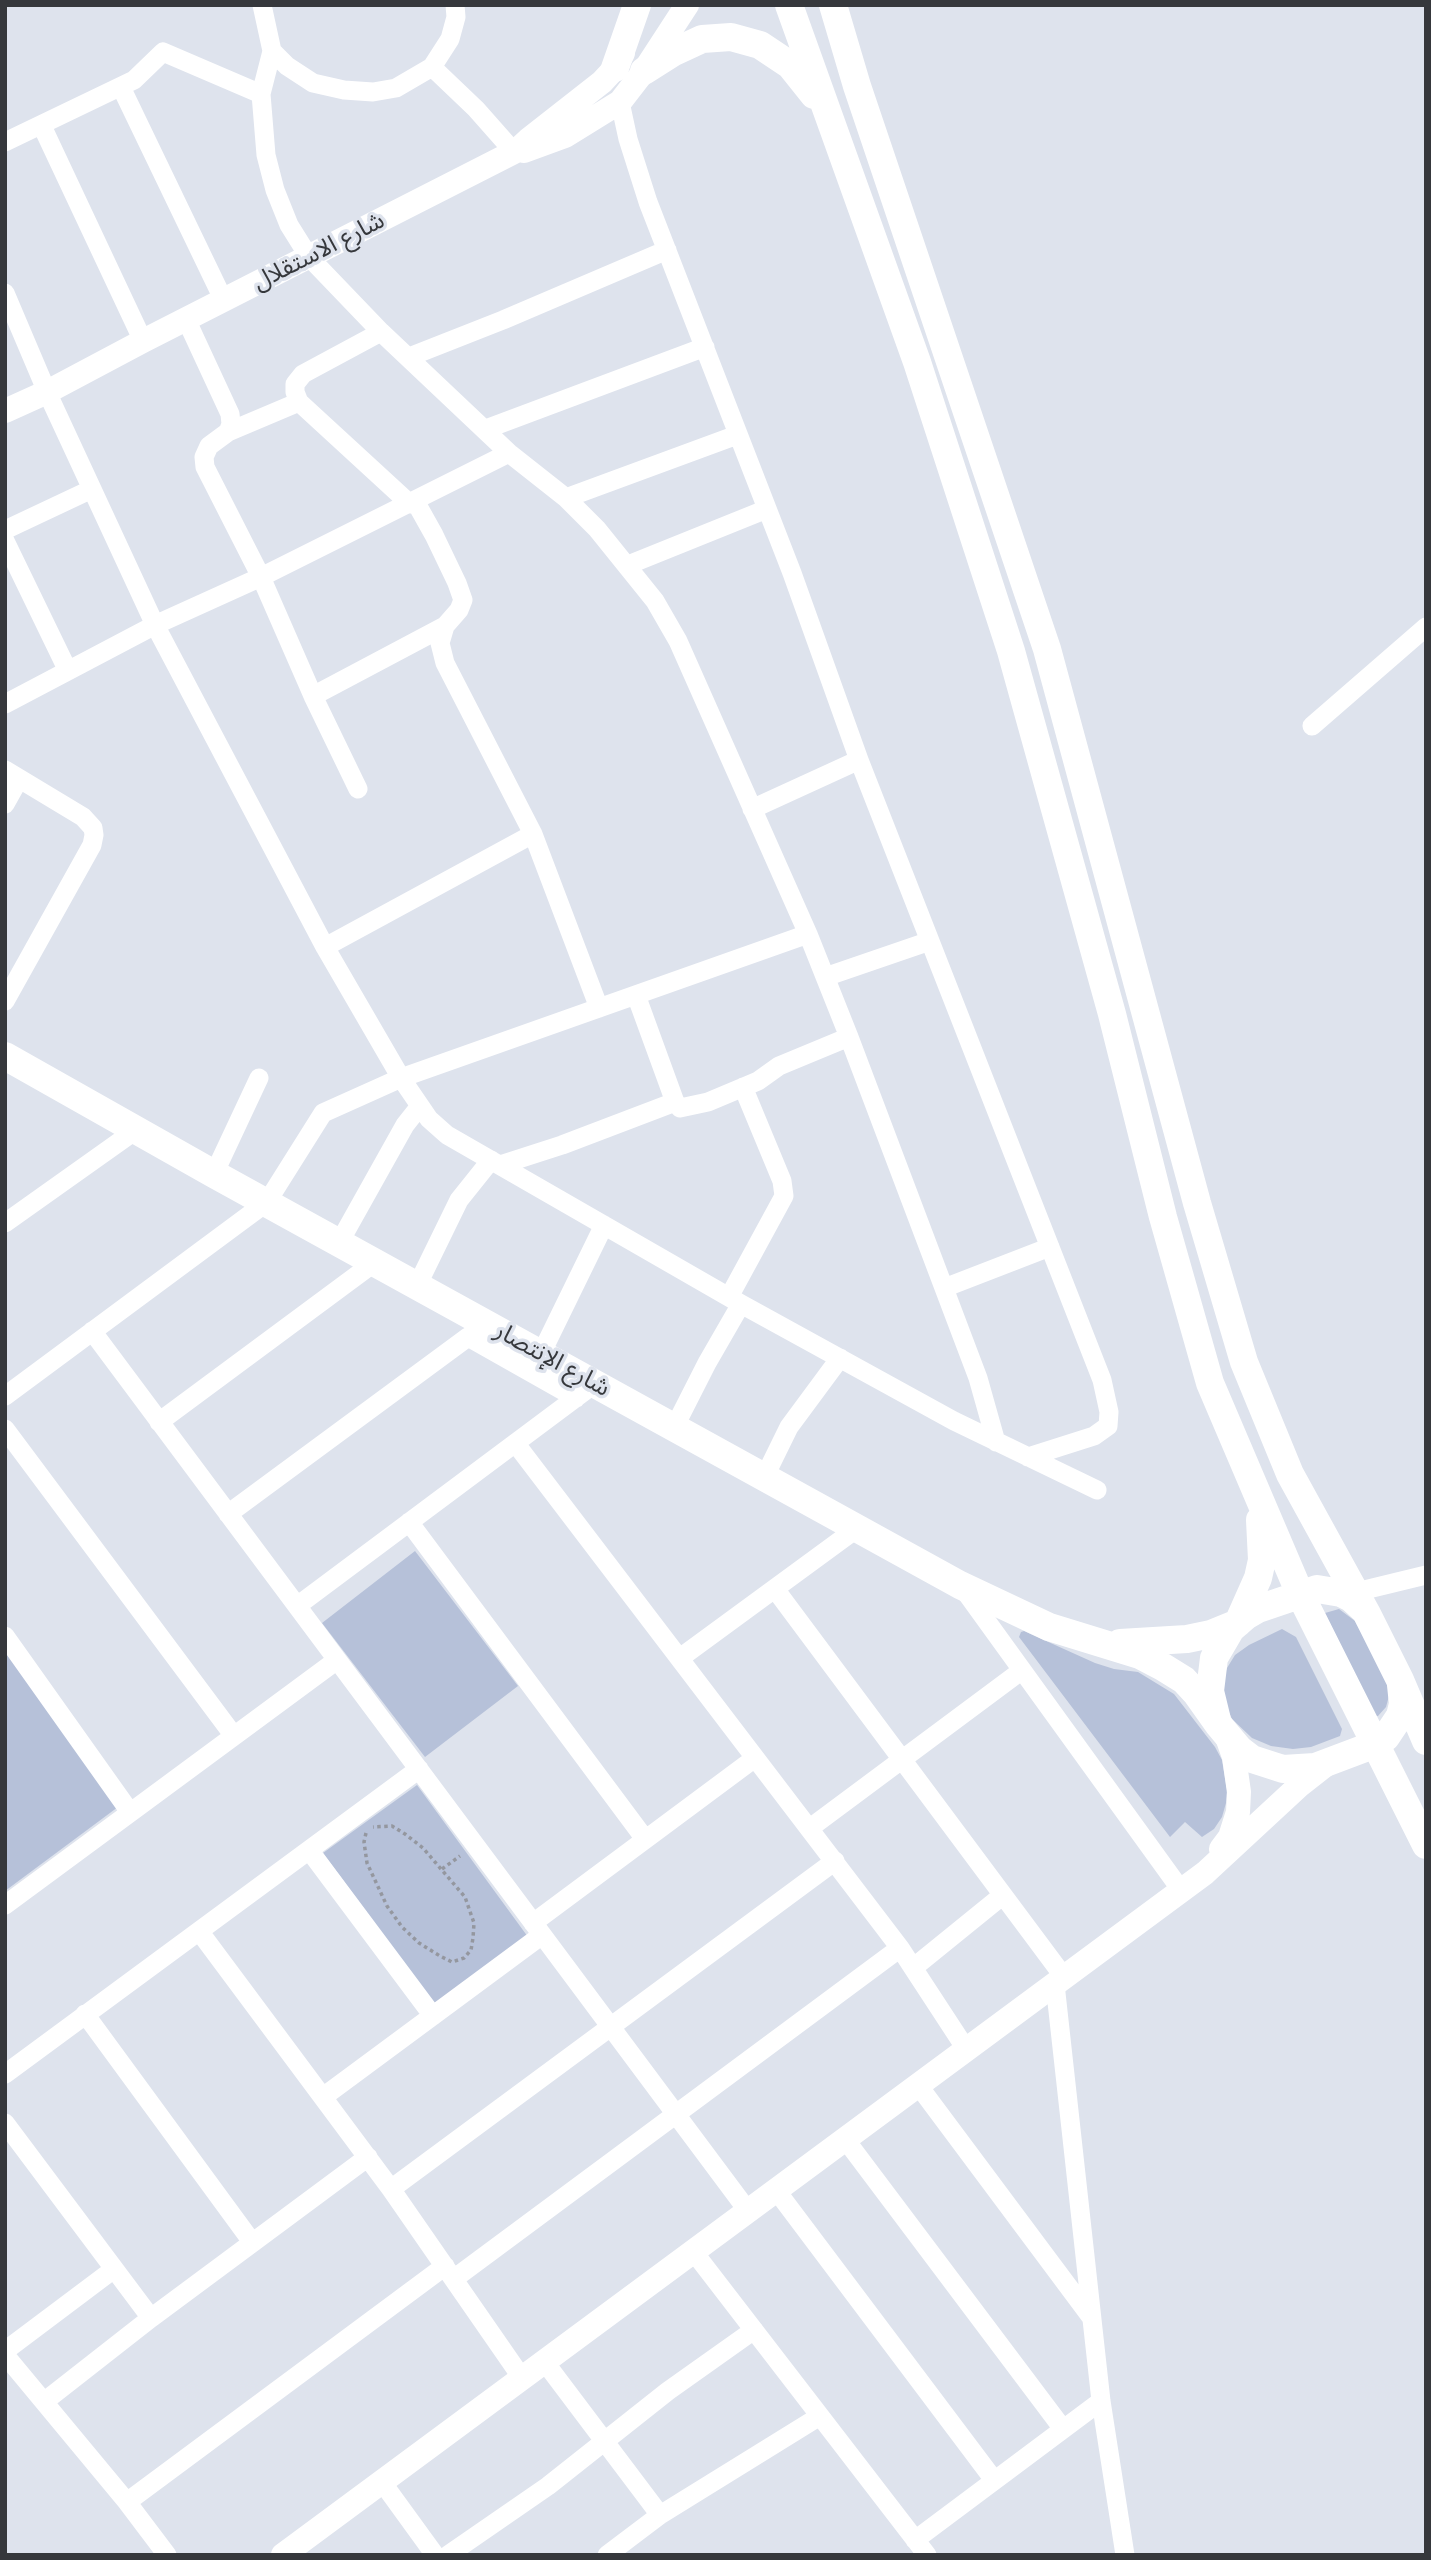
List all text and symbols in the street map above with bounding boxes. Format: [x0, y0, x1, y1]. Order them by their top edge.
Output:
street label: شارع الاستقلال [248, 207, 390, 297]
street label: شارع الإنتصار [489, 1317, 615, 1403]

